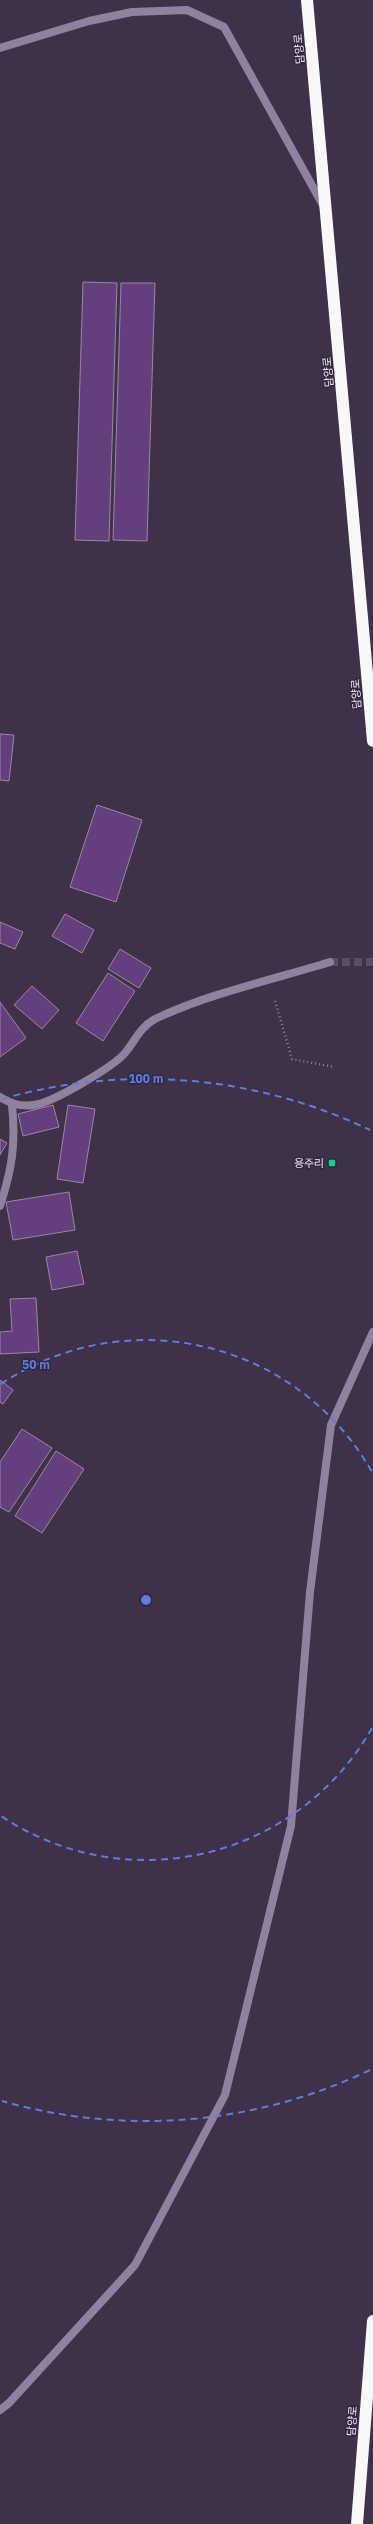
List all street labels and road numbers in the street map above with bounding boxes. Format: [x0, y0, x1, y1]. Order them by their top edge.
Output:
street label: 담양로 [291, 33, 307, 65]
street label: 담양로 [320, 356, 336, 388]
street label: 담양로 [348, 678, 364, 710]
street label: 담양로 [344, 2405, 360, 2437]

